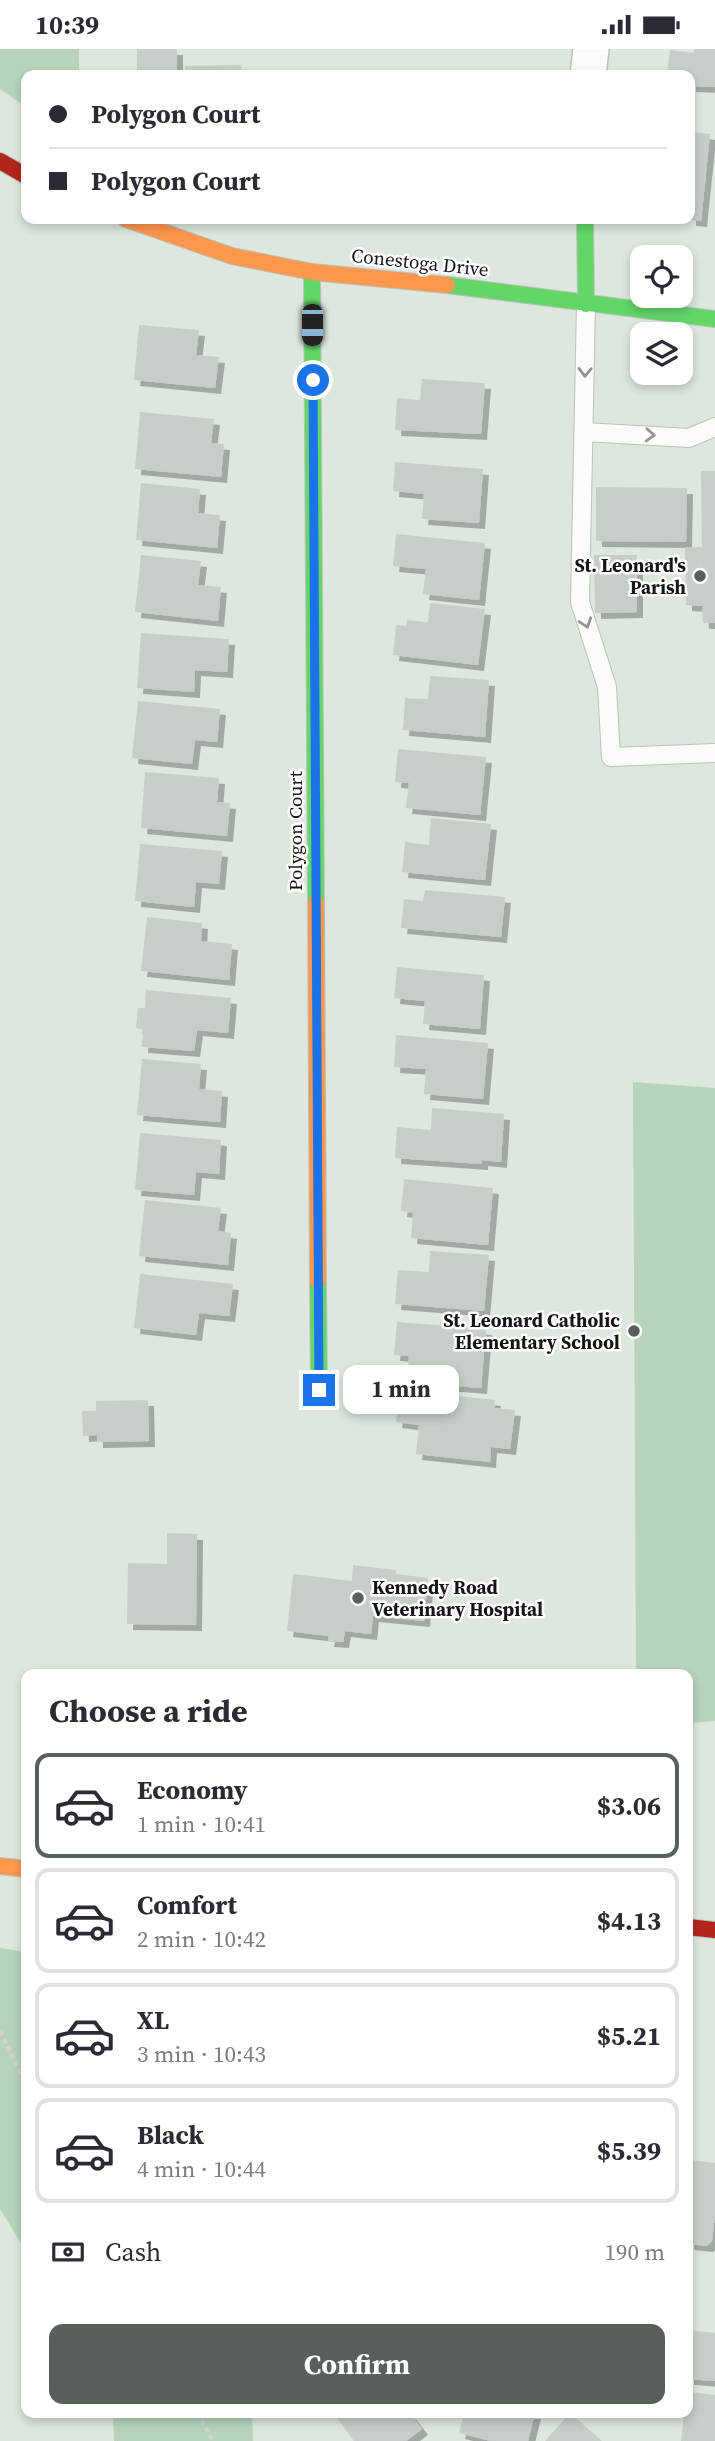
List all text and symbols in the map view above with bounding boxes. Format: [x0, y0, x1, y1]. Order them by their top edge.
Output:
text: 10:39 [35, 7, 99, 43]
text: Polygon Court [91, 96, 260, 132]
text: Polygon Court [91, 163, 260, 199]
street label: Conestoga Drive [350, 242, 490, 282]
map controls [630, 245, 693, 385]
button: locate [630, 245, 693, 308]
car [302, 304, 323, 346]
button: layers [630, 322, 693, 385]
route start [297, 364, 329, 396]
one-way arrow [577, 367, 592, 378]
one-way arrow [645, 428, 656, 443]
place label: St. Leonard's Parish [574, 552, 686, 600]
marker: St. Leonard's Parish [692, 568, 708, 584]
one-way arrow [578, 617, 593, 629]
street label: Polygon Court [282, 770, 308, 891]
place label: St. Leonard Catholic Elementary School [443, 1307, 620, 1355]
marker: St. Leonard Catholic Elementary School [626, 1323, 642, 1339]
callout: 1 min [344, 1365, 459, 1415]
text: 1 min [371, 1373, 431, 1405]
route end [303, 1374, 335, 1406]
place label: Kennedy Road Veterinary Hospital [372, 1574, 543, 1622]
marker: Kennedy Road Veterinary Hospital [350, 1590, 366, 1606]
text: Choose a ride [49, 1689, 248, 1733]
text: Economy [137, 1772, 248, 1808]
icon: car [53, 1774, 116, 1837]
text: $3.06 [597, 1788, 661, 1824]
text: 1 min · 10:41 [137, 1808, 266, 1840]
text: Comfort [137, 1887, 237, 1923]
icon: car [53, 1889, 116, 1952]
text: $4.13 [597, 1903, 661, 1939]
text: 2 min · 10:42 [137, 1923, 266, 1955]
text: XL [137, 2002, 169, 2038]
icon: car [53, 2004, 116, 2067]
text: $5.21 [597, 2018, 661, 2054]
text: 3 min · 10:43 [137, 2038, 266, 2070]
text: Black [137, 2117, 204, 2153]
icon: car [53, 2119, 116, 2182]
text: $5.39 [597, 2133, 661, 2169]
text: 4 min · 10:44 [137, 2153, 266, 2185]
icon: cash [49, 2233, 87, 2271]
text: Cash [105, 2234, 161, 2270]
text: 190 m [604, 2236, 665, 2268]
button: Confirm [49, 2324, 665, 2404]

